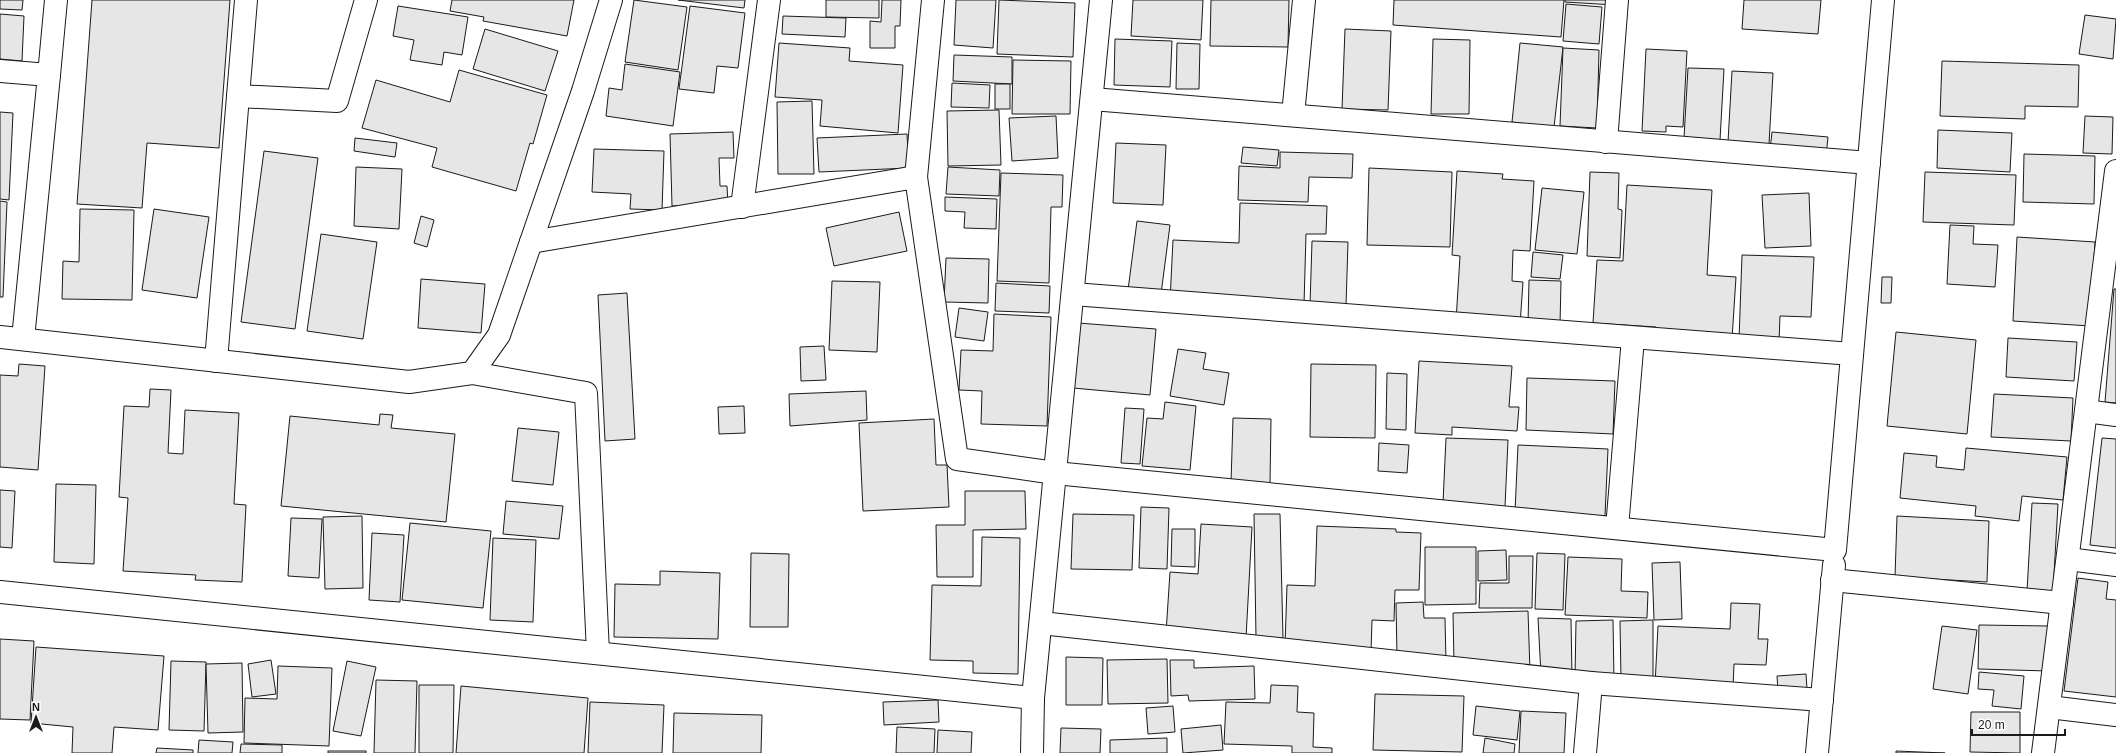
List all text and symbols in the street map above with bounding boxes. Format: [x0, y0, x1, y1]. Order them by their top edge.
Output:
north arrow [16, 697, 56, 737]
text: N [32, 701, 40, 713]
scale bar [1972, 711, 2065, 737]
text: 20 m [1978, 718, 2005, 732]

